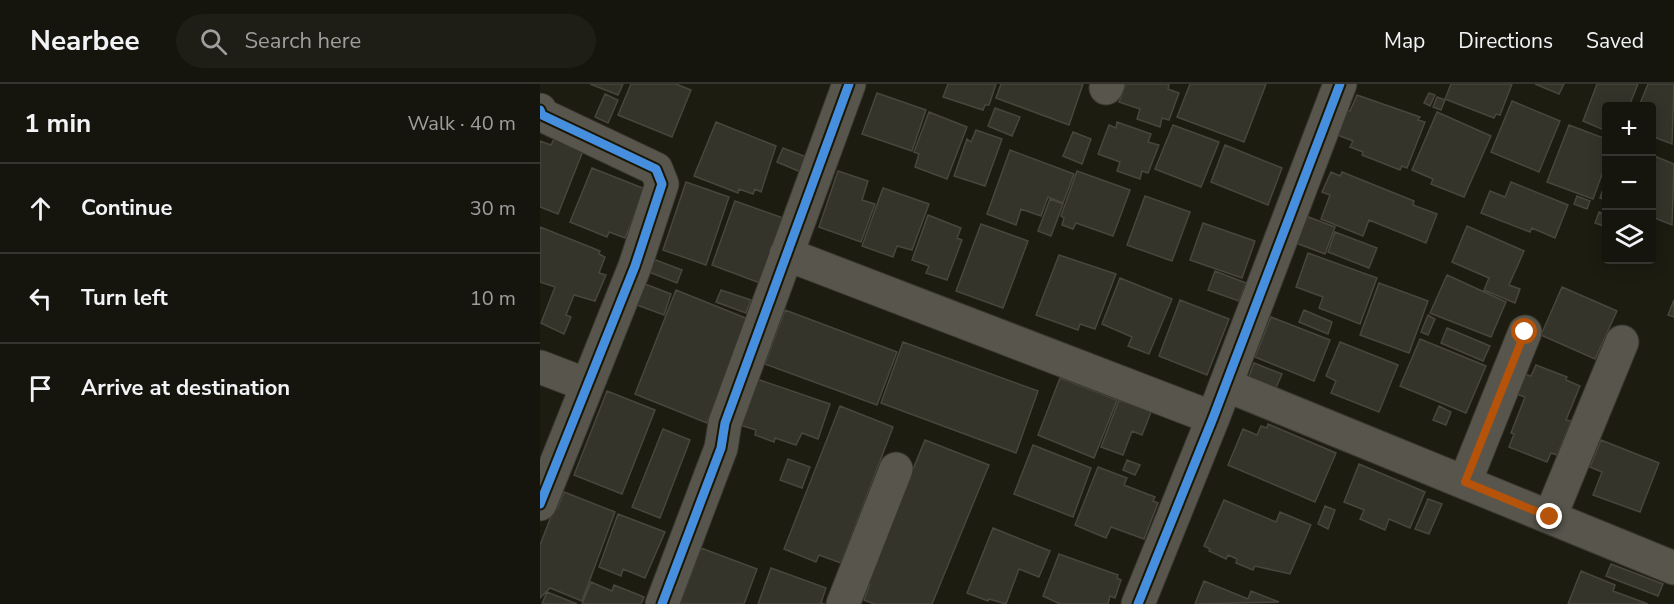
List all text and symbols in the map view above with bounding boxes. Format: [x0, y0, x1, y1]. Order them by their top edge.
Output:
search box [176, 14, 596, 68]
text: Nearbee [30, 22, 140, 60]
icon: search [197, 25, 230, 58]
text: Search here [245, 26, 361, 56]
text: Map [1384, 27, 1425, 55]
text: Directions [1458, 27, 1553, 55]
text: Saved [1586, 27, 1644, 55]
map controls [1602, 102, 1656, 264]
button: + [1602, 102, 1656, 156]
text: 1 min [24, 106, 91, 141]
text: Walk · 40 m [408, 110, 516, 137]
button: − [1602, 156, 1656, 210]
icon: ahead [24, 192, 57, 225]
text: Continue [81, 193, 172, 223]
text: 30 m [470, 195, 516, 222]
button: layers [1602, 210, 1656, 264]
icon: left [24, 282, 57, 315]
text: Turn left [81, 283, 168, 313]
text: 10 m [470, 285, 516, 312]
route start [1511, 318, 1537, 344]
icon: arrive [24, 372, 57, 405]
text: Arrive at destination [81, 373, 290, 403]
route end [1536, 503, 1562, 529]

